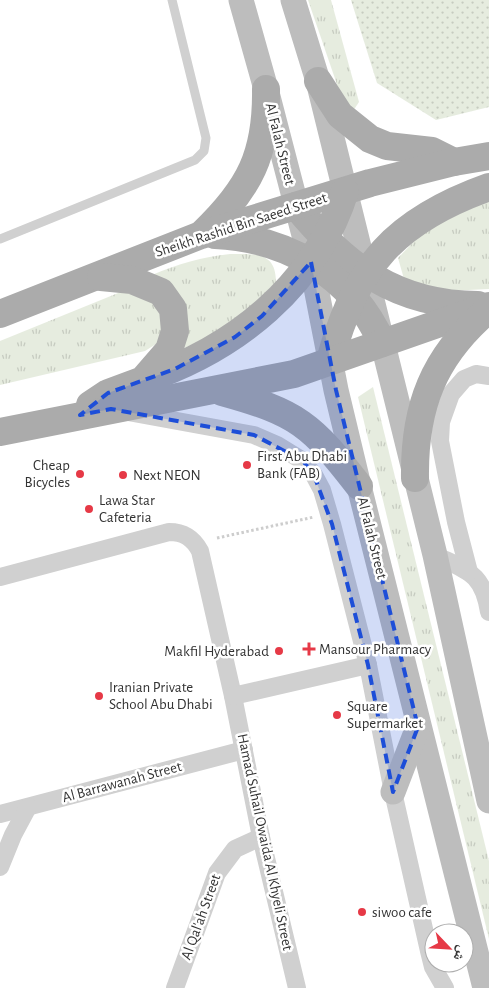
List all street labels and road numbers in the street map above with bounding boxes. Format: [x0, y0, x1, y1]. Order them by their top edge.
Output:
street label: Al Falah Street [263, 101, 297, 187]
street label: Sheikh Rashid Bin Saeed Street [153, 190, 329, 260]
street label: Al Falah Street [355, 495, 389, 581]
street label: Hamad Suhail Owaida Al Khyeli Street [235, 732, 295, 952]
street label: Al Barrawanah Street [61, 759, 183, 805]
street label: Al Qal'ah Street [179, 872, 223, 962]

